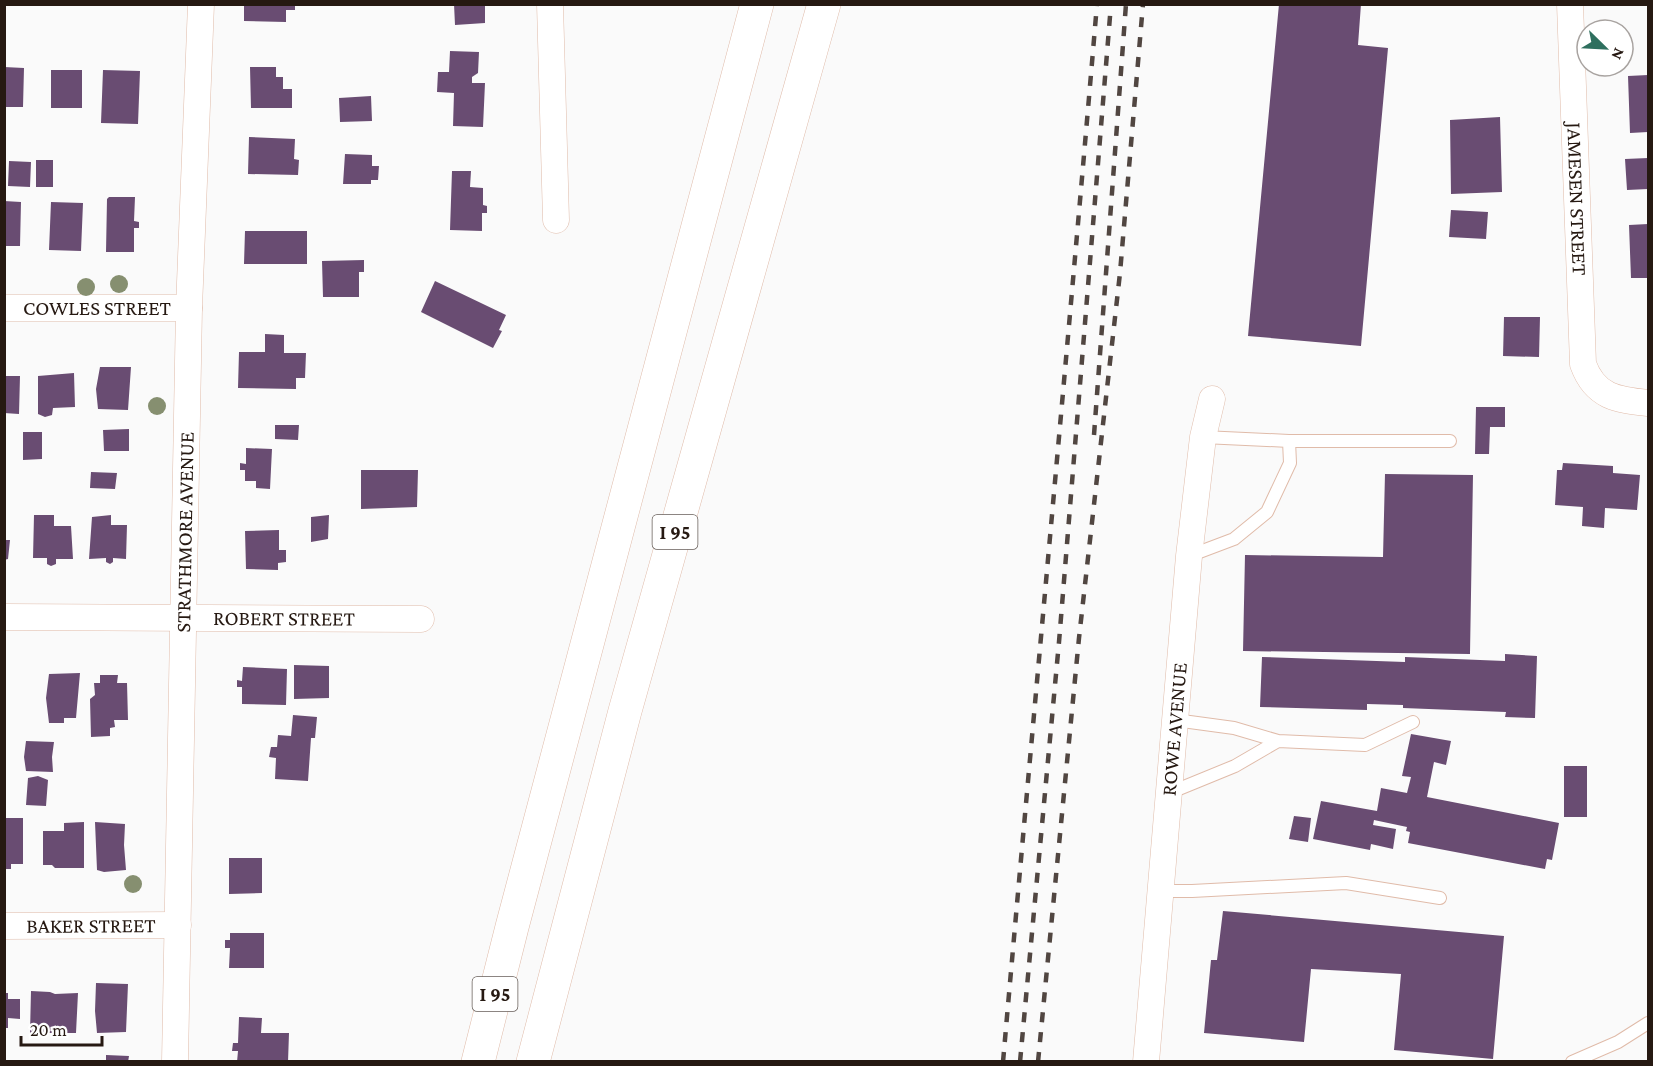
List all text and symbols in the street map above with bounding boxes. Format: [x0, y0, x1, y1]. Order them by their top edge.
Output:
north arrow [1575, 18, 1635, 78]
text: N [1608, 45, 1628, 62]
street label: JAMESEN STREET [1562, 120, 1592, 276]
street label: COWLES STREET [23, 296, 172, 320]
street label: STRATHMORE AVENUE [171, 431, 199, 633]
road number: I 95 [652, 515, 698, 549]
street label: ROBERT STREET [213, 606, 356, 631]
street label: ROWE AVENUE [1157, 662, 1192, 797]
street label: BAKER STREET [26, 913, 156, 938]
road number: I 95 [472, 977, 518, 1011]
scale bar [21, 1009, 102, 1047]
text: 20 m [30, 1020, 67, 1040]

